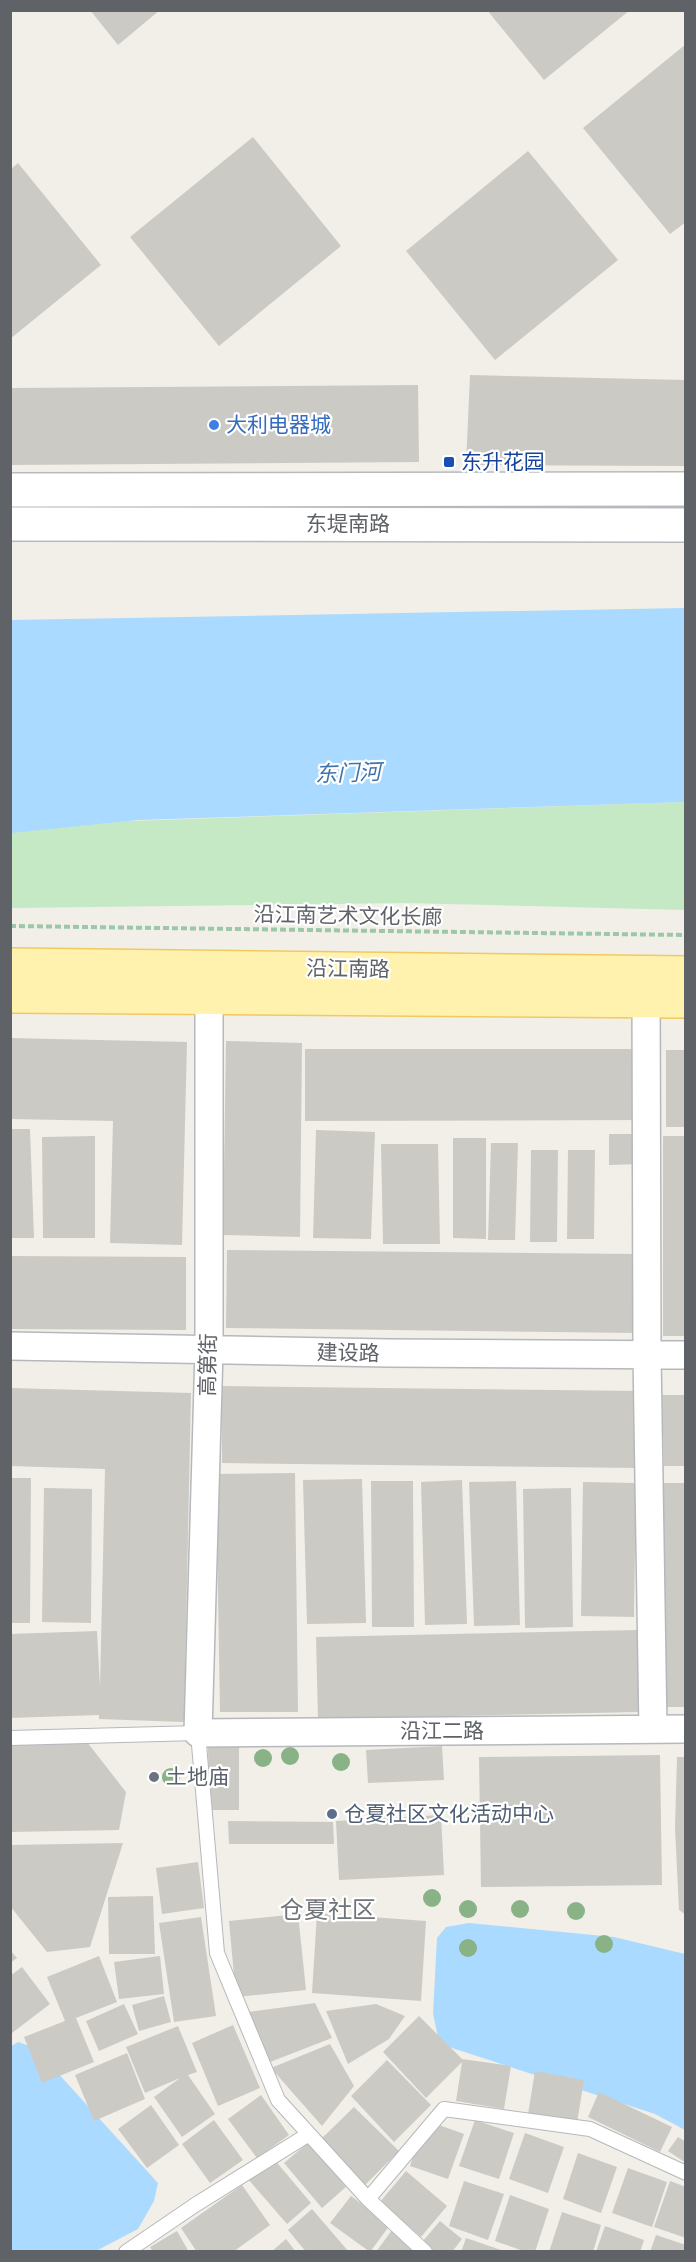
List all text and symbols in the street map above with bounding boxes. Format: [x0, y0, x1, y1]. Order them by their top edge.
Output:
place label: 大利电器城 [226, 413, 331, 437]
marker: 大利电器城 [207, 418, 221, 432]
place label: 东升花园 [461, 450, 545, 474]
marker: 东升花园 [442, 455, 456, 469]
street label: 东堤南路 [306, 512, 390, 536]
water label: 东门河 [315, 759, 385, 787]
street label: 沿江南艺术文化长廊 [253, 902, 443, 930]
street label: 沿江南路 [306, 956, 390, 982]
street label: 高第街 [195, 1333, 221, 1397]
street label: 建设路 [316, 1340, 380, 1366]
street label: 沿江二路 [400, 1719, 484, 1743]
place label: 土地庙 [166, 1765, 229, 1789]
marker: 土地庙 [147, 1770, 161, 1784]
place label: 仓夏社区文化活动中心 [344, 1802, 554, 1826]
marker: 仓夏社区文化活动中心 [325, 1807, 339, 1821]
district label: 仓夏社区 [280, 1896, 376, 1924]

